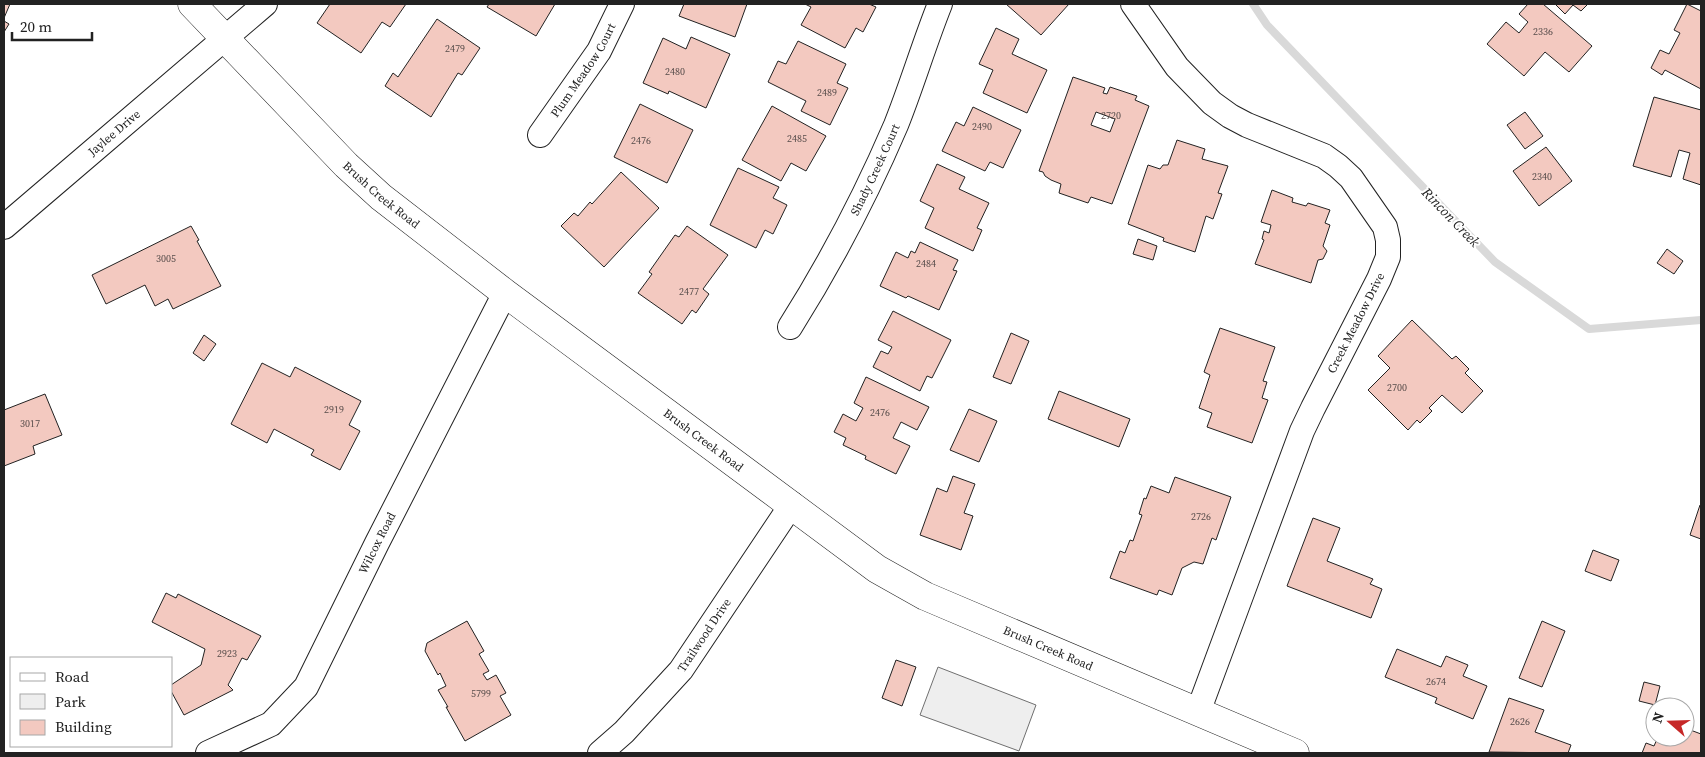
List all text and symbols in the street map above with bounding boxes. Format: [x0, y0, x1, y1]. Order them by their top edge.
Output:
scale bar [12, 10, 92, 42]
text: 20 m [20, 16, 52, 37]
street label: Plum Meadow Court [547, 20, 619, 121]
house number: 2336 [1533, 25, 1553, 38]
house number: 2479 [445, 42, 465, 55]
house number: 2480 [665, 65, 685, 78]
house number: 2489 [817, 86, 837, 99]
street label: Jaylee Drive [84, 106, 144, 160]
house number: 2720 [1101, 109, 1121, 122]
house number: 2490 [972, 120, 992, 133]
street label: Shady Creek Court [847, 121, 904, 218]
house number: 2485 [787, 132, 807, 145]
house number: 2476 [631, 134, 651, 147]
street label: Brush Creek Road [339, 158, 423, 232]
house number: 2340 [1532, 170, 1552, 183]
water label: Rincon Creek [1417, 182, 1485, 252]
house number: 3005 [156, 252, 176, 265]
house number: 2484 [916, 257, 936, 270]
street label: Creek Meadow Drive [1324, 270, 1388, 376]
house number: 2477 [679, 285, 699, 298]
house number: 2700 [1387, 381, 1407, 394]
house number: 2919 [324, 403, 344, 416]
street label: Brush Creek Road [660, 405, 747, 475]
house number: 2476 [870, 406, 890, 419]
house number: 3017 [20, 417, 40, 430]
street label: Wilcox Road [355, 509, 400, 576]
house number: 2726 [1191, 510, 1211, 523]
street label: Trailwood Drive [674, 595, 735, 675]
street label: Brush Creek Road [1001, 622, 1096, 674]
house number: 2923 [217, 647, 237, 660]
legend [10, 657, 172, 747]
text: Road [55, 666, 89, 687]
house number: 2674 [1426, 675, 1446, 688]
house number: 5799 [471, 687, 491, 700]
text: Park [55, 691, 87, 712]
north arrow [1645, 697, 1695, 747]
text: N [1647, 709, 1669, 726]
house number: 2626 [1510, 715, 1530, 728]
text: Building [55, 716, 112, 737]

